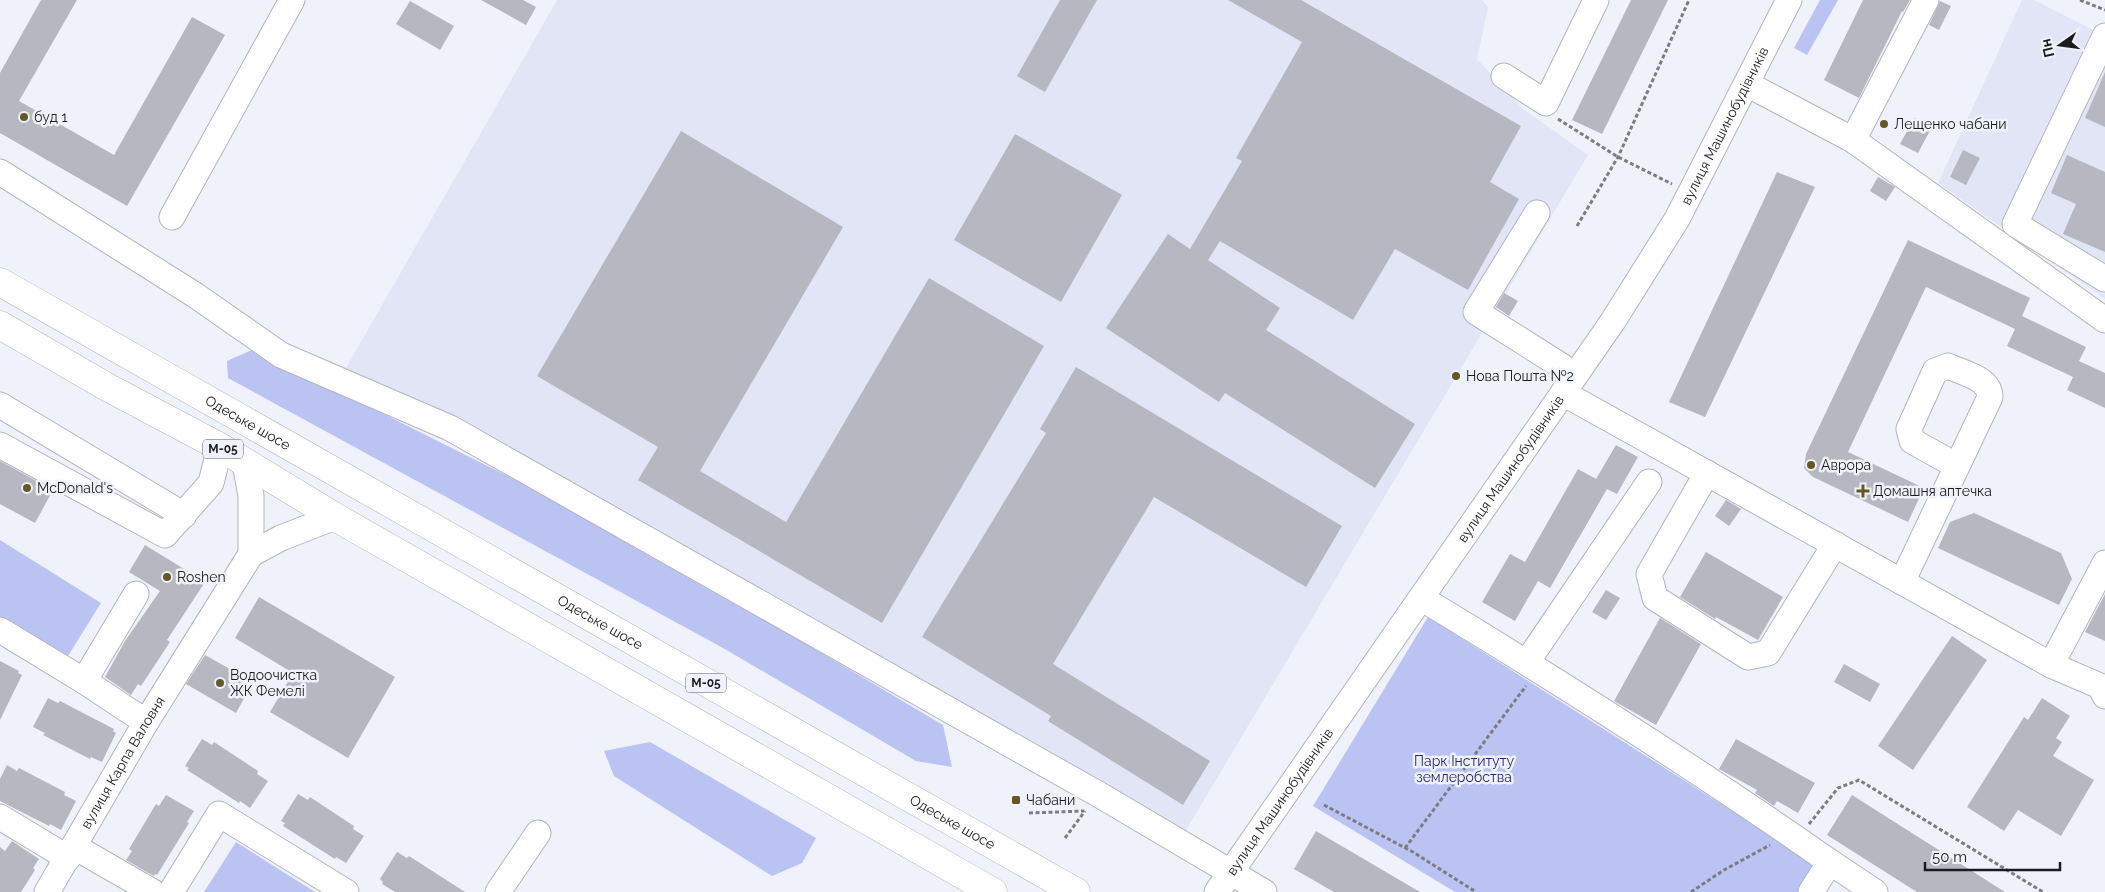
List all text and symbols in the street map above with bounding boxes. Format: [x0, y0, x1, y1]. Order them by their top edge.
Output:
north arrow [2035, 20, 2085, 70]
text: Пн [2037, 37, 2057, 59]
street label: вулиця Машинобудівників [1678, 44, 1772, 207]
place label: буд 1 [34, 109, 68, 125]
marker: буд 1 [18, 111, 30, 123]
place label: Лещенко чабани [1894, 116, 2007, 132]
marker: Лещенко чабани [1878, 118, 1890, 130]
place label: Нова Пошта №2 [1466, 368, 1574, 384]
marker: Нова Пошта №2 [1450, 370, 1462, 382]
street label: Одеське шосе [202, 392, 293, 453]
street label: вулиця Машинобудівників [1454, 392, 1567, 545]
road number: М-05 [203, 439, 243, 458]
place label: Аврора [1821, 457, 1871, 473]
marker: Аврора [1805, 459, 1817, 471]
place label: McDonald's [37, 480, 113, 496]
marker: McDonald's [21, 482, 33, 494]
place label: Домашня аптечка [1873, 483, 1992, 499]
marker: Домашня аптечка [1857, 485, 1869, 497]
place label: Roshen [177, 569, 226, 585]
marker: Roshen [161, 571, 173, 583]
street label: Одеське шосе [555, 592, 646, 653]
place label: Водоочистка ЖК Фемелі [230, 667, 317, 699]
road number: М-05 [686, 674, 726, 692]
marker: Водоочистка ЖК Фемелі [214, 677, 226, 689]
street label: вулиця Карпа Валовня [78, 693, 168, 832]
street label: вулиця Машинобудівників [1223, 725, 1336, 878]
park label: Парк Інституту землеробства [1414, 753, 1514, 785]
street label: Одеське шосе [907, 792, 998, 853]
place label: Чабани [1026, 792, 1075, 808]
marker: Чабани [1010, 794, 1022, 806]
scale bar [1925, 840, 2060, 872]
text: 50 m [1932, 848, 1967, 866]

